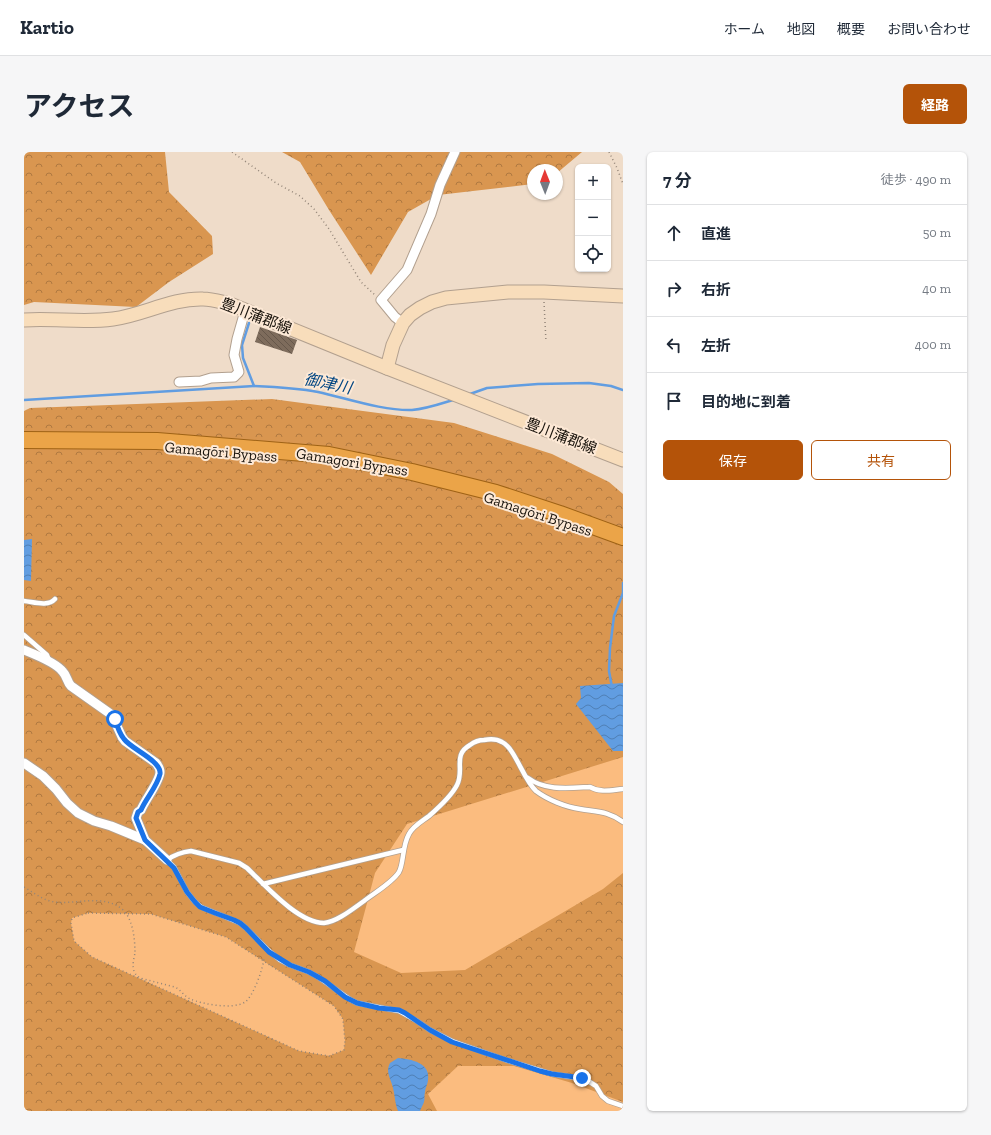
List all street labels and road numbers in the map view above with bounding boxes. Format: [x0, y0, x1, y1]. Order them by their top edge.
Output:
street label: 豊川蒲郡線 [218, 294, 294, 338]
street label: 豊川蒲郡線 [523, 414, 599, 458]
street label: Gamagōri Bypass [164, 438, 278, 466]
street label: Gamagori Bypass [295, 444, 409, 480]
street label: Gamagōri Bypass [482, 488, 594, 540]

